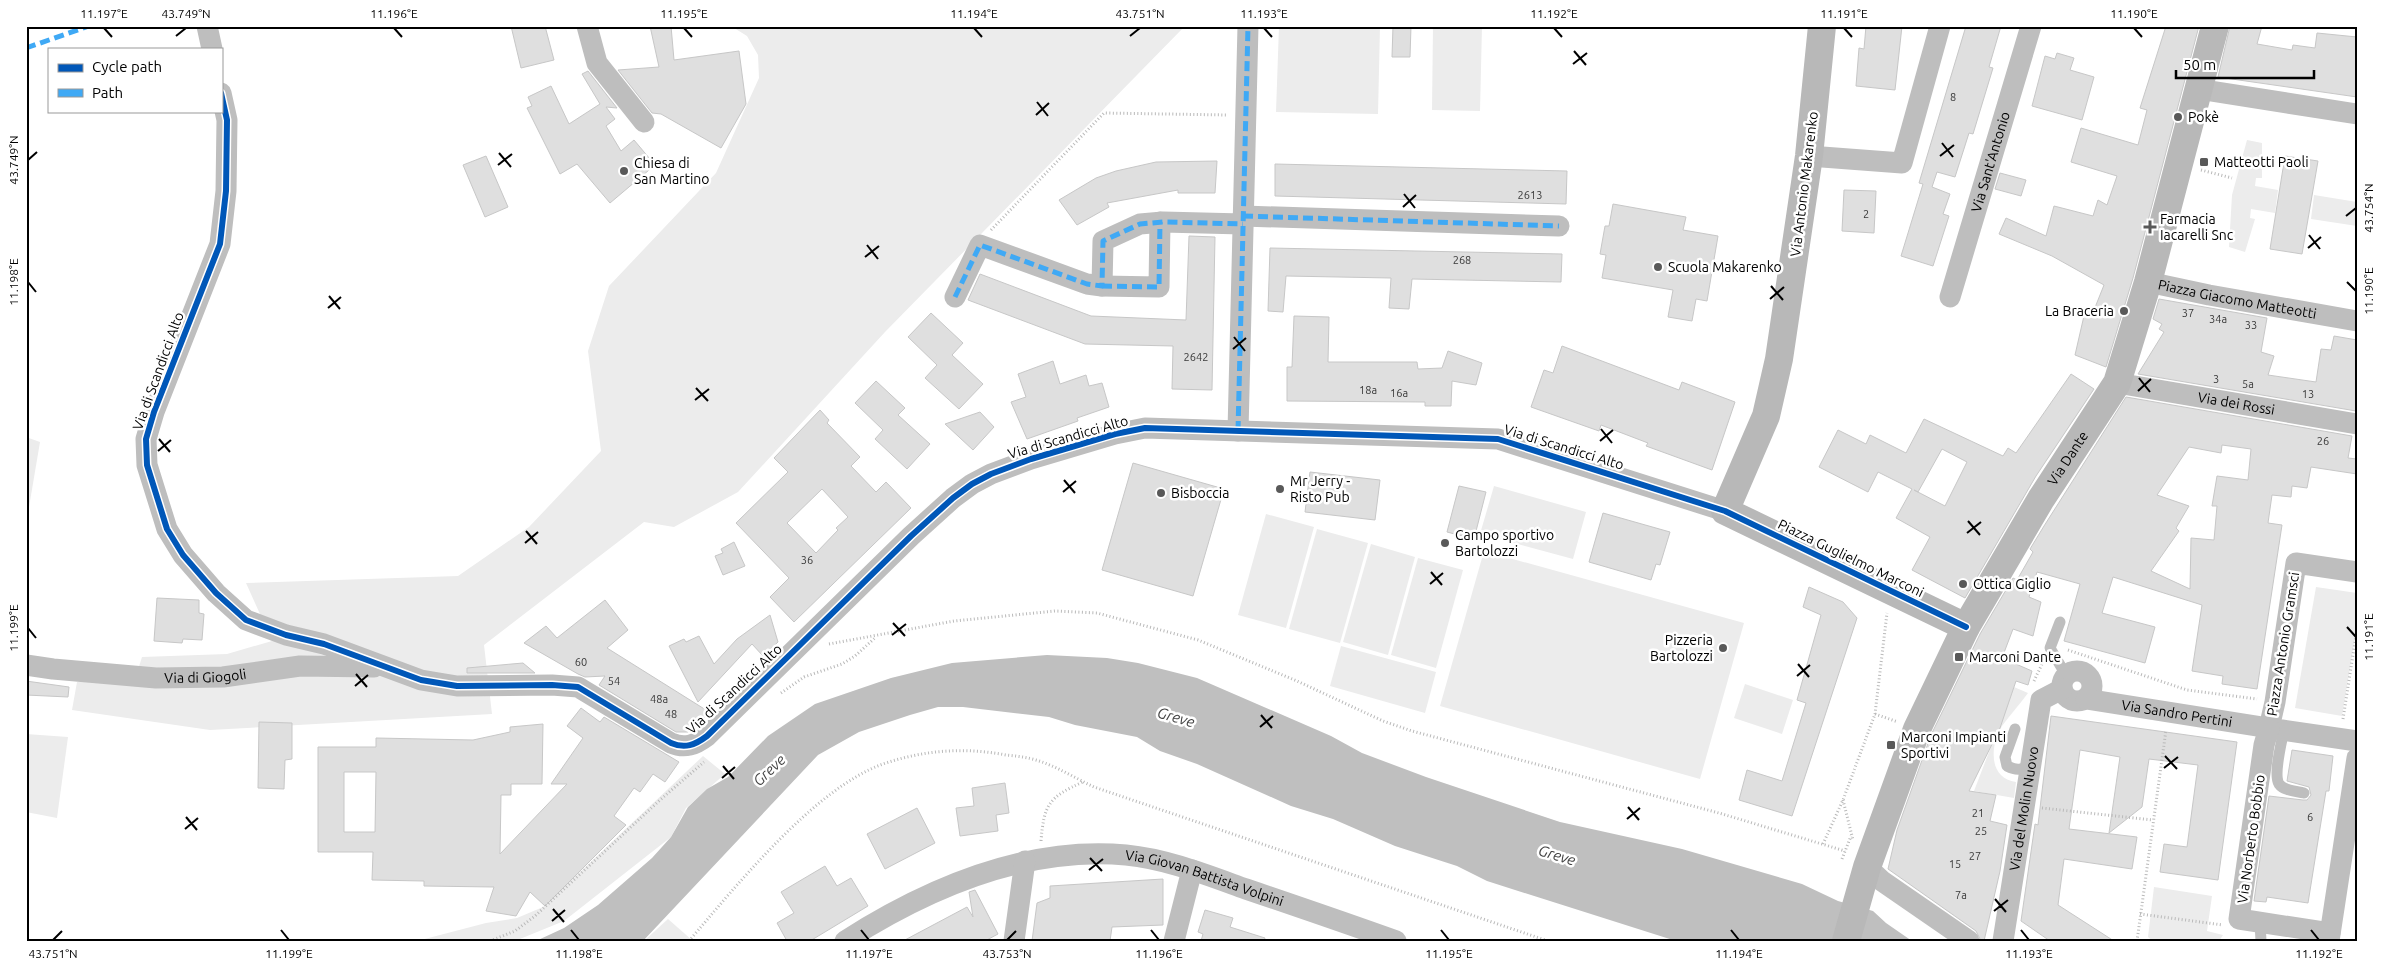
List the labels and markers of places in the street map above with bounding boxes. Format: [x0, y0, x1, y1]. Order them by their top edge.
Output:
place label: Pokè [2188, 109, 2219, 125]
marker: Pokè [2172, 111, 2184, 123]
place label: Matteotti Paoli [2214, 154, 2309, 170]
place label: Chiesa di San Martino [634, 155, 710, 187]
marker: Matteotti Paoli [2198, 156, 2210, 168]
marker: Chiesa di San Martino [618, 165, 630, 177]
place label: Farmacia Iacarelli Snc [2160, 211, 2234, 243]
marker: Farmacia Iacarelli Snc [2144, 221, 2156, 233]
place label: Scuola Makarenko [1668, 259, 1782, 275]
marker: Scuola Makarenko [1652, 261, 1664, 273]
place label: La Braceria [2045, 303, 2114, 319]
marker: La Braceria [2118, 305, 2130, 317]
place label: Mr Jerry - Risto Pub [1290, 473, 1350, 505]
marker: Mr Jerry - Risto Pub [1274, 483, 1286, 495]
place label: Bisboccia [1171, 485, 1229, 501]
marker: Bisboccia [1155, 487, 1167, 499]
place label: Campo sportivo Bartolozzi [1455, 527, 1554, 559]
marker: Campo sportivo Bartolozzi [1439, 537, 1451, 549]
place label: Ottica Giglio [1973, 576, 2051, 592]
marker: Ottica Giglio [1957, 578, 1969, 590]
place label: Pizzeria Bartolozzi [1650, 632, 1713, 664]
marker: Pizzeria Bartolozzi [1717, 642, 1729, 654]
place label: Marconi Dante [1969, 649, 2061, 665]
marker: Marconi Dante [1953, 651, 1965, 663]
place label: Marconi Impianti Sportivi [1901, 729, 2006, 761]
marker: Marconi Impianti Sportivi [1885, 739, 1897, 751]

